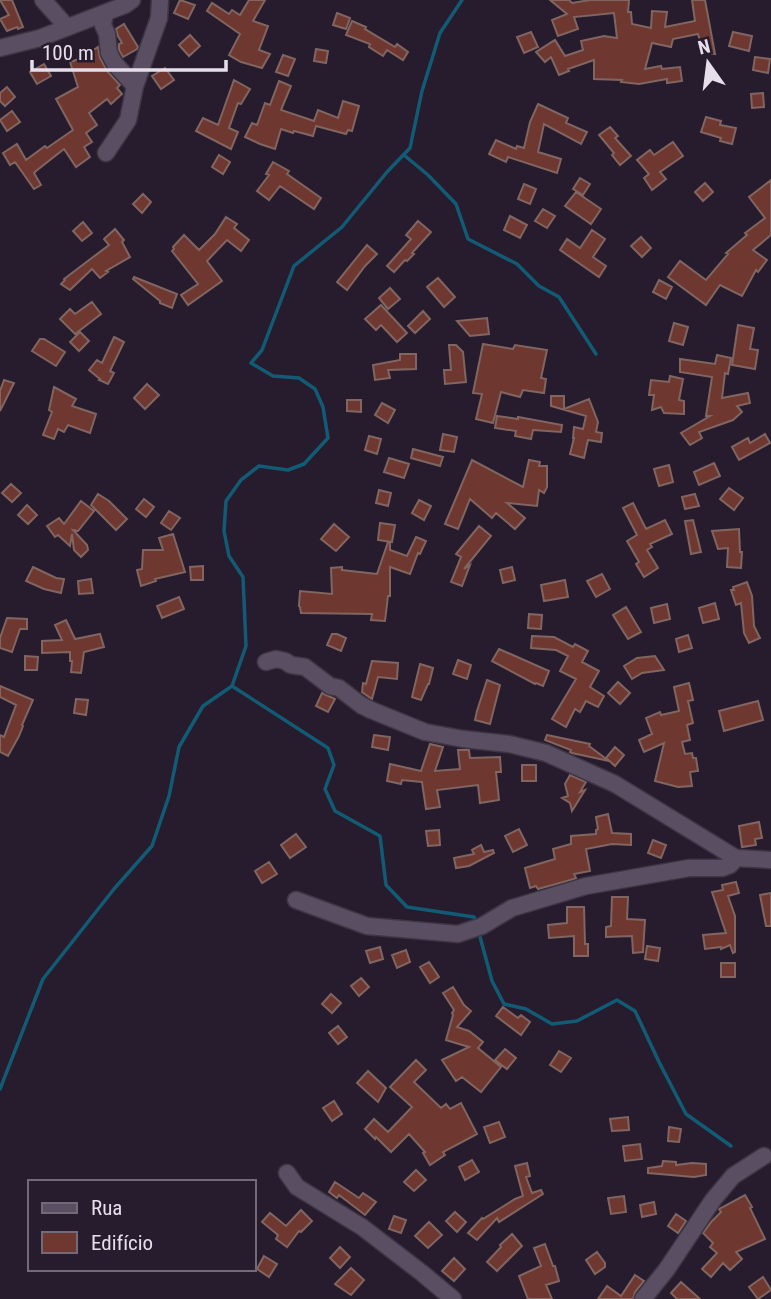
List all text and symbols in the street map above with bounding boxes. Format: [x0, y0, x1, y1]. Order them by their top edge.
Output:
scale bar [32, 28, 226, 72]
north arrow [673, 28, 743, 98]
text: N [696, 34, 712, 60]
text: 100 m [42, 41, 94, 65]
legend [28, 1180, 256, 1271]
text: Rua [91, 1196, 122, 1220]
text: Edifício [91, 1231, 153, 1255]

